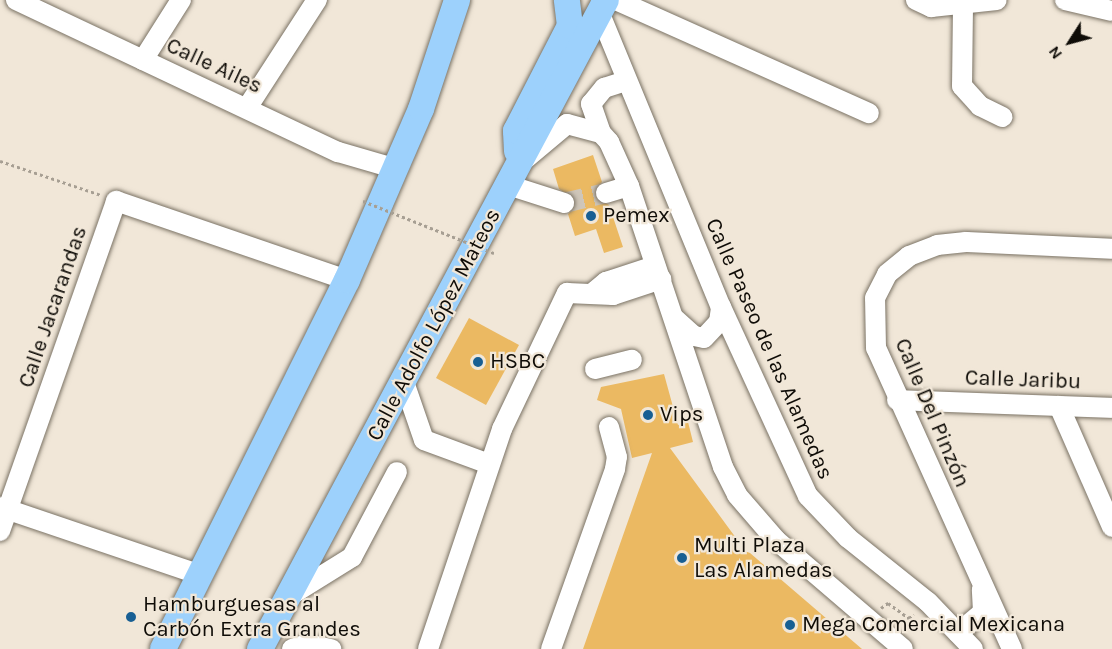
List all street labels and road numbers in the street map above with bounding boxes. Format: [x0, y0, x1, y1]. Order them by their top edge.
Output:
street label: Calle Ailes [162, 32, 266, 100]
street label: Calle Adolfo López Mateos [362, 204, 506, 446]
street label: Calle Paseo de las Alamedas [699, 214, 839, 484]
street label: Calle Jacarandas [13, 223, 93, 391]
street label: Calle Del Pinzón [889, 334, 975, 492]
street label: Calle Jaribu [964, 365, 1082, 395]

